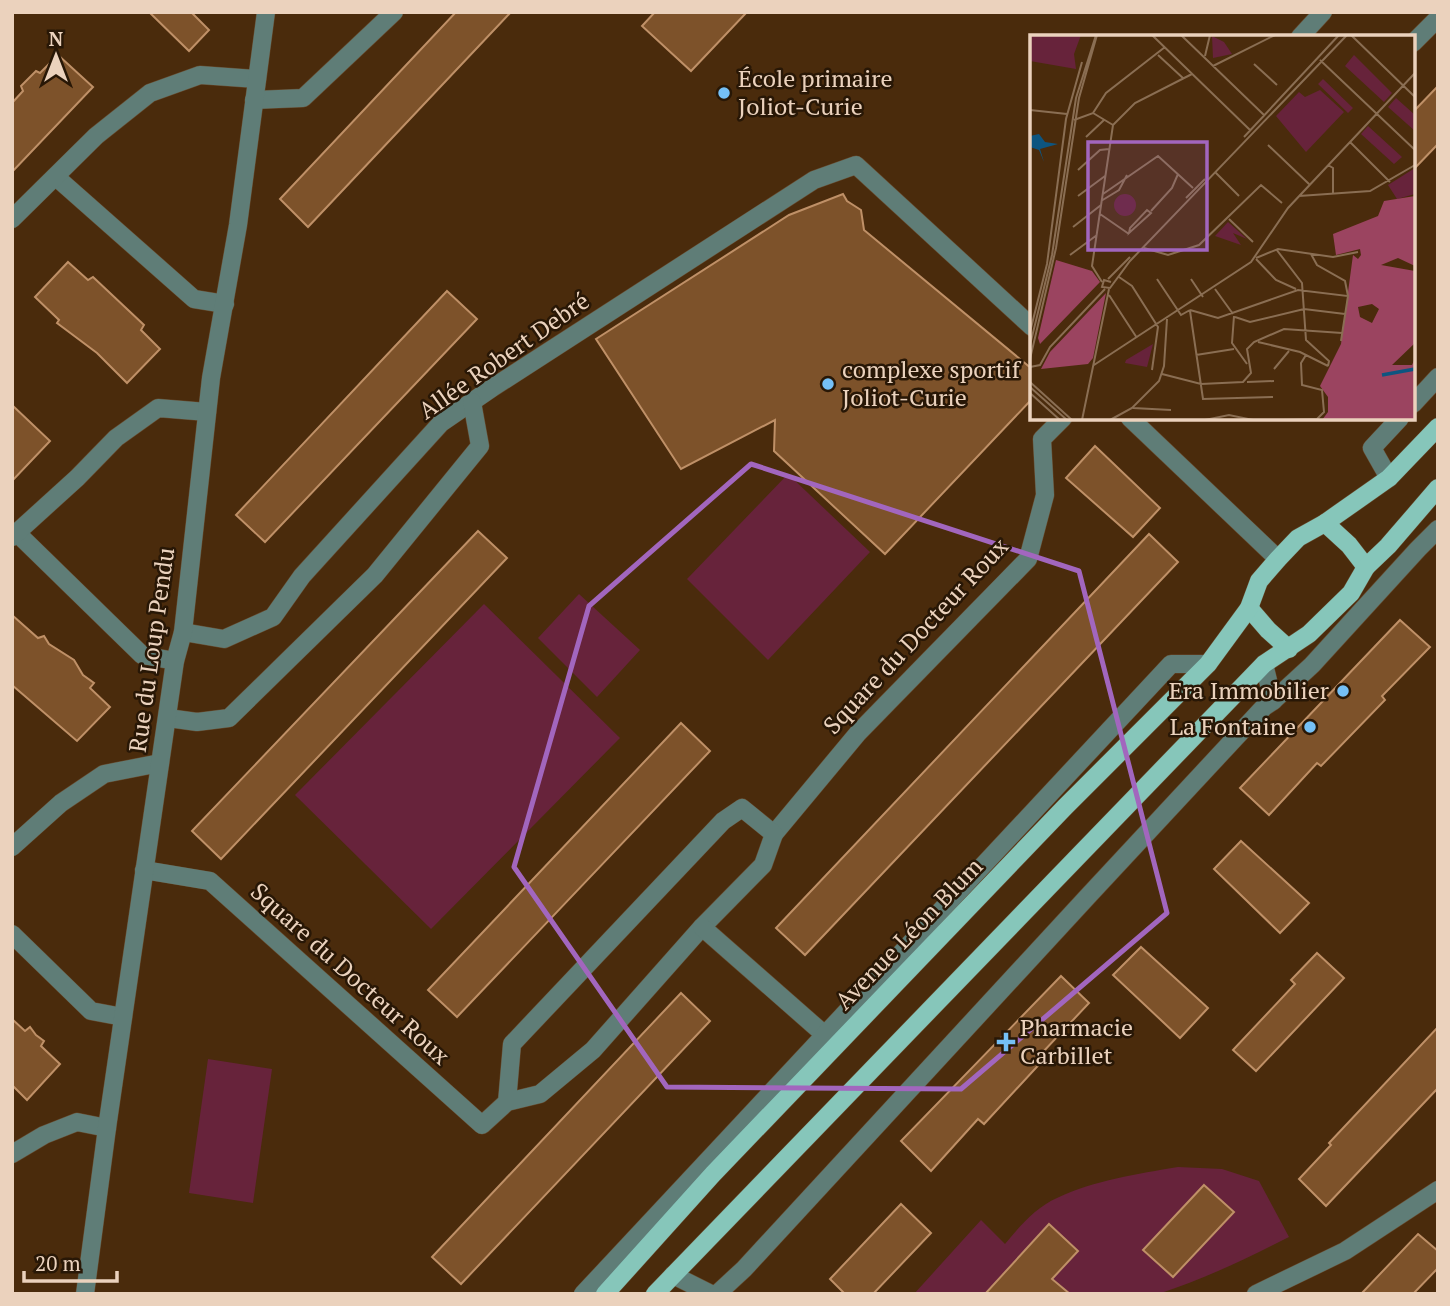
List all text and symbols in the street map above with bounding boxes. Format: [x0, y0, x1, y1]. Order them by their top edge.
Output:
north arrow [21, 21, 91, 91]
text: N [49, 26, 64, 51]
inset map [1030, 35, 1415, 420]
place label: École primaire Joliot-Curie [738, 62, 893, 122]
marker: École primaire Joliot-Curie [716, 85, 732, 101]
street label: Allée Robert Debré [412, 284, 595, 426]
place label: complexe sportif Joliot-Curie [842, 353, 1022, 413]
marker: complexe sportif Joliot-Curie [820, 376, 836, 392]
street label: Square du Docteur Roux [816, 530, 1015, 740]
street label: Rue du Loup Pendu [121, 545, 181, 754]
place label: Era Immobilier [1169, 674, 1330, 706]
marker: Era Immobilier [1335, 683, 1351, 699]
place label: La Fontaine [1170, 710, 1296, 742]
marker: La Fontaine [1302, 719, 1318, 735]
street label: Avenue Léon Blum [827, 850, 989, 1016]
street label: Square du Docteur Roux [244, 875, 457, 1072]
place label: Pharmacie Carbillet [1020, 1011, 1133, 1071]
marker: Pharmacie Carbillet [998, 1034, 1014, 1050]
scale bar [24, 1240, 117, 1284]
text: 20 m [35, 1249, 81, 1277]

